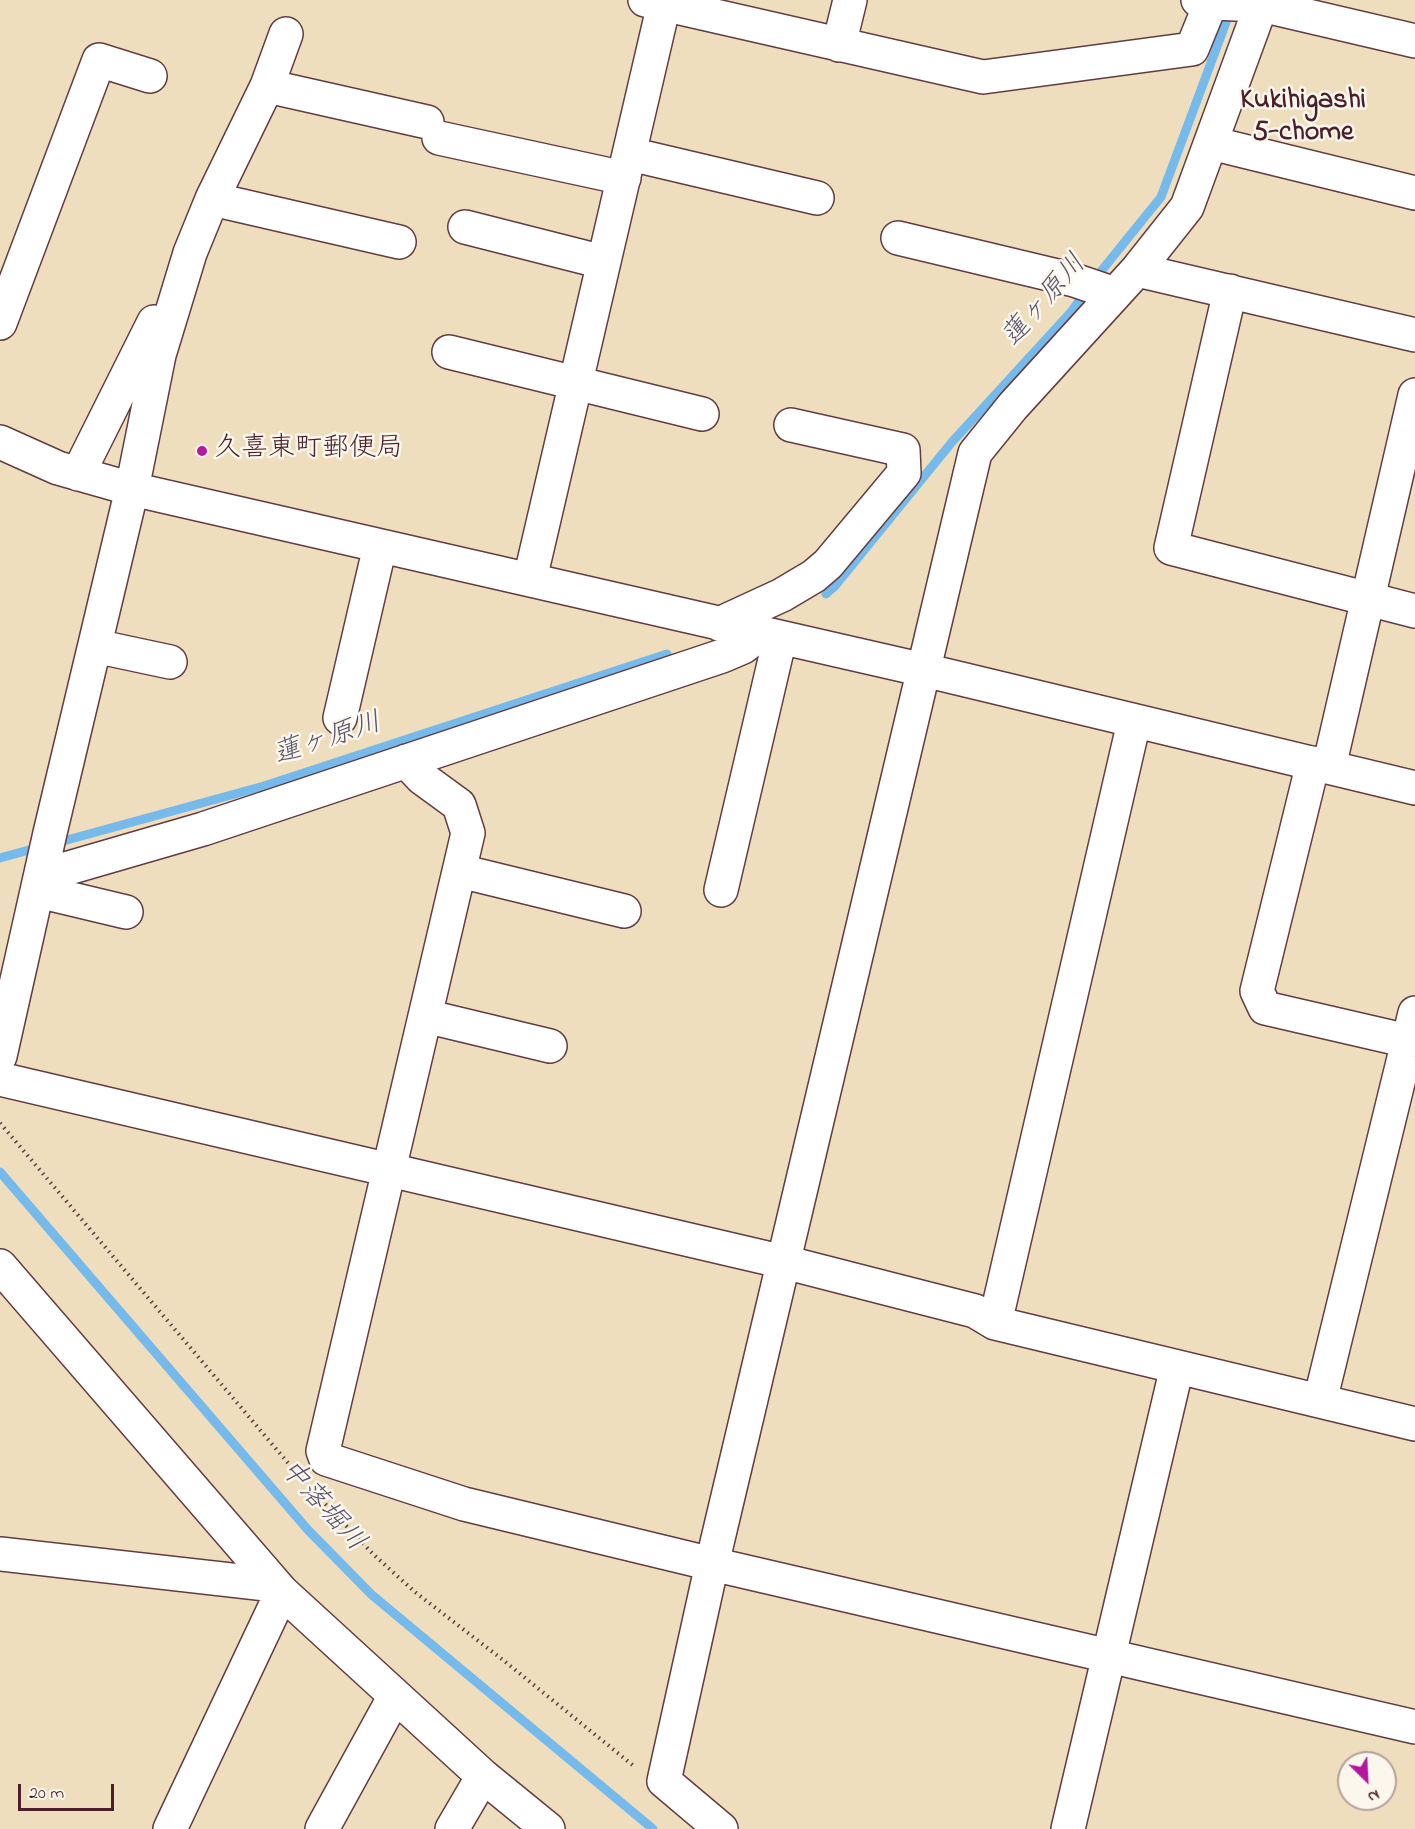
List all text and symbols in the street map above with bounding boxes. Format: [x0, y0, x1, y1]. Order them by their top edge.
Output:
district label: Kukihigashi 5-chome [1240, 85, 1366, 151]
water label: 蓮ヶ原川 [997, 249, 1095, 355]
place label: 久喜東町郵便局 [214, 435, 403, 467]
marker: 久喜東町郵便局 [195, 444, 209, 458]
water label: 蓮ヶ原川 [270, 708, 386, 774]
water label: 中落堀川 [271, 1454, 371, 1560]
north arrow [1337, 1751, 1397, 1811]
scale bar [21, 1772, 117, 1810]
text: 20 m [29, 1781, 64, 1807]
text: N [1364, 1782, 1383, 1809]

